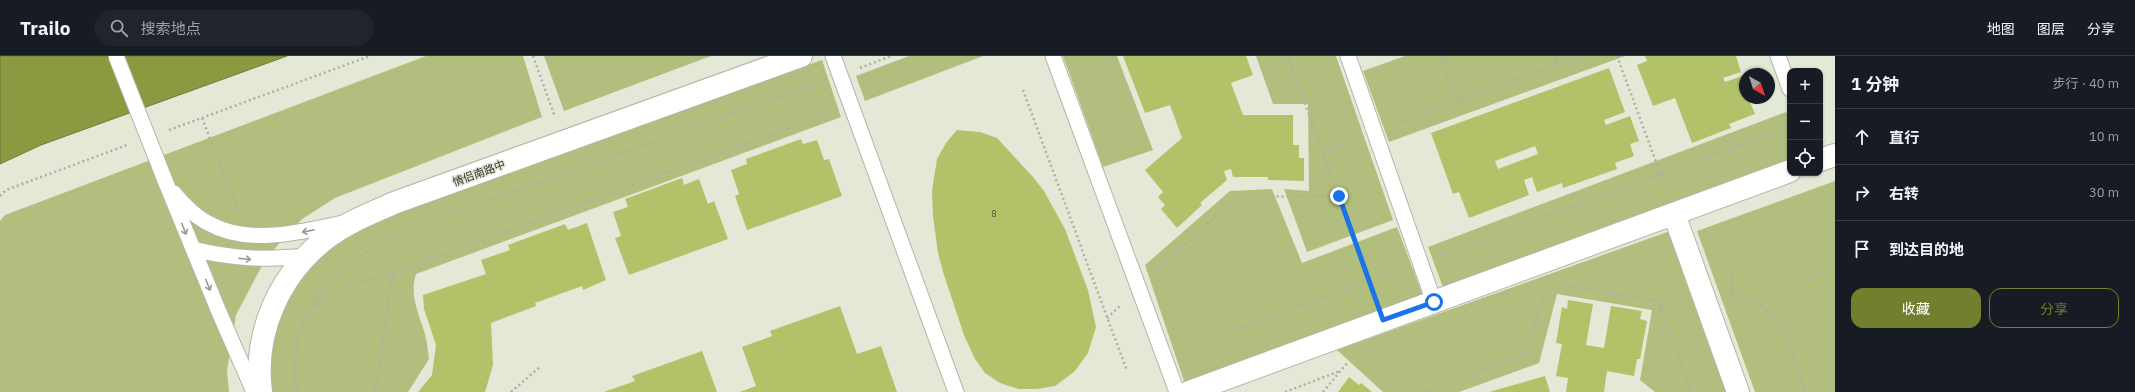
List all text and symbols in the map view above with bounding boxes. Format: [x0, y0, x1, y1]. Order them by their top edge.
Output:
search box [94, 10, 374, 46]
text: Trailo [20, 16, 70, 40]
icon: search [108, 17, 130, 39]
text: 搜索地点 [140, 19, 200, 38]
text: 地图 [1987, 20, 2015, 38]
text: 图层 [2037, 20, 2065, 38]
text: 分享 [2087, 20, 2115, 38]
north arrow [1739, 68, 1775, 104]
map controls [1787, 68, 1823, 176]
button: + [1787, 68, 1823, 104]
text: 1 分钟 [1851, 73, 1899, 95]
text: 步行 · 40 m [2053, 75, 2119, 92]
button: − [1787, 104, 1823, 140]
icon: ahead [1851, 126, 1873, 148]
text: 直行 [1889, 128, 1919, 147]
text: 10 m [2089, 128, 2119, 145]
button: locate [1787, 140, 1823, 176]
street label: 情侣南路中 [451, 157, 507, 189]
icon: right [1851, 182, 1873, 204]
text: 右转 [1889, 184, 1919, 203]
text: 30 m [2089, 184, 2119, 201]
route end [1330, 187, 1348, 205]
house number: 8 [991, 208, 997, 219]
one-way arrow [181, 223, 189, 235]
one-way arrow [302, 227, 315, 235]
icon: arrive [1851, 238, 1873, 260]
text: 到达目的地 [1889, 240, 1964, 259]
one-way arrow [238, 255, 251, 262]
one-way arrow [204, 279, 212, 291]
button: 收藏 [1851, 288, 1981, 328]
button: 分享 [1989, 288, 2119, 328]
route start [1425, 293, 1443, 311]

